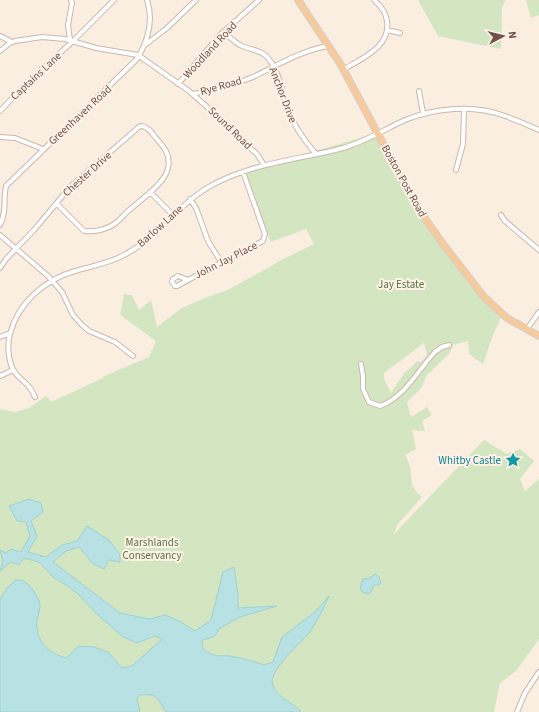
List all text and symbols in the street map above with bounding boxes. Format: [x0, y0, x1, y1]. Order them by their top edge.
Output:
north arrow [483, 16, 523, 56]
street label: Woodland Road [180, 18, 240, 82]
text: N [505, 30, 520, 39]
street label: Captains Lane [7, 48, 65, 104]
street label: Anchor Drive [265, 65, 301, 126]
street label: Rye Road [198, 73, 244, 99]
street label: Greenhaven Road [45, 82, 115, 148]
street label: Sound Road [205, 103, 255, 153]
street label: Boston Post Road [378, 142, 430, 220]
street label: Chester Drive [59, 148, 115, 200]
street label: Barlow Lane [134, 201, 187, 251]
street label: John Jay Place [192, 238, 260, 282]
park label: Jay Estate [378, 277, 425, 292]
place icon: Whitby Castle [504, 451, 522, 469]
place label: Whitby Castle [438, 453, 502, 468]
park label: Marshlands Conservancy [122, 535, 182, 563]

